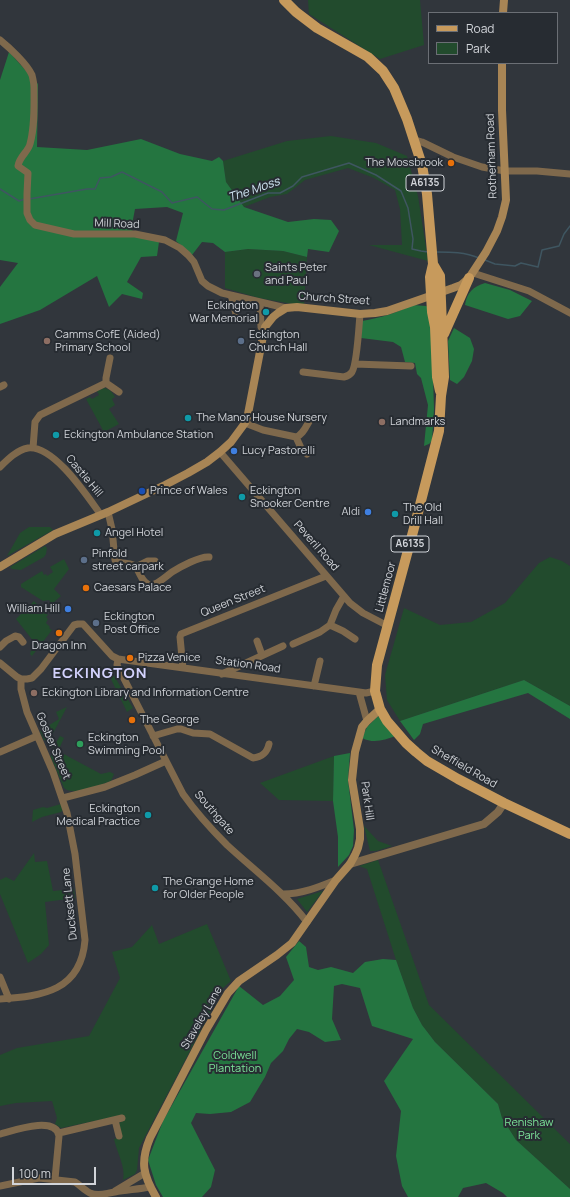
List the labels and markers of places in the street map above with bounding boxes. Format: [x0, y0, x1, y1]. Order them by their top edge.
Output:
place label: The Mossbrook [365, 156, 443, 170]
marker: The Mossbrook [446, 158, 456, 168]
place label: Saints Peter and Paul [265, 261, 327, 287]
marker: Saints Peter and Paul [252, 269, 262, 279]
place label: Eckington War Memorial [189, 299, 258, 325]
marker: Eckington War Memorial [261, 307, 271, 317]
place label: Camms CofE (Aided) Primary School [55, 328, 161, 354]
place label: Eckington Church Hall [249, 328, 307, 354]
marker: Camms CofE (Aided) Primary School [42, 336, 52, 346]
marker: Eckington Church Hall [236, 336, 246, 346]
place label: The Manor House Nursery [196, 411, 327, 425]
marker: The Manor House Nursery [183, 413, 193, 423]
place label: Landmarks [390, 415, 445, 429]
marker: Landmarks [377, 417, 387, 427]
place label: Eckington Ambulance Station [64, 428, 213, 442]
marker: Eckington Ambulance Station [51, 430, 61, 440]
place label: Lucy Pastorelli [242, 444, 315, 458]
marker: Lucy Pastorelli [229, 446, 239, 456]
place label: Prince of Wales [150, 484, 228, 498]
place label: Eckington Snooker Centre [250, 484, 330, 510]
marker: Prince of Wales [137, 486, 147, 496]
marker: Eckington Snooker Centre [237, 492, 247, 502]
place label: The Old Drill Hall [403, 501, 443, 527]
place label: Aldi [341, 505, 360, 519]
marker: Aldi [363, 507, 373, 517]
marker: The Old Drill Hall [390, 509, 400, 519]
place label: Angel Hotel [105, 526, 163, 540]
marker: Angel Hotel [92, 528, 102, 538]
place label: Pinfold street carpark [92, 547, 164, 573]
marker: Pinfold street carpark [79, 555, 89, 565]
place label: Caesars Palace [94, 581, 172, 595]
marker: Caesars Palace [81, 583, 91, 593]
place label: William Hill [7, 602, 60, 616]
marker: William Hill [63, 604, 73, 614]
place label: Eckington Post Office [104, 610, 160, 636]
marker: Eckington Post Office [91, 618, 101, 628]
marker: Dragon Inn [54, 628, 64, 638]
place label: Dragon Inn [32, 639, 86, 653]
place label: Pizza Venice [138, 651, 201, 665]
marker: Pizza Venice [125, 653, 135, 663]
place label: Eckington Library and Information Centre [42, 686, 249, 700]
marker: Eckington Library and Information Centre [29, 688, 39, 698]
place label: The George [140, 713, 199, 727]
marker: The George [127, 715, 137, 725]
place label: Eckington Swimming Pool [88, 731, 164, 757]
marker: Eckington Swimming Pool [75, 739, 85, 749]
place label: Eckington Medical Practice [56, 802, 140, 828]
marker: Eckington Medical Practice [143, 810, 153, 820]
place label: The Grange Home for Older People [163, 875, 254, 901]
marker: The Grange Home for Older People [150, 883, 160, 893]

